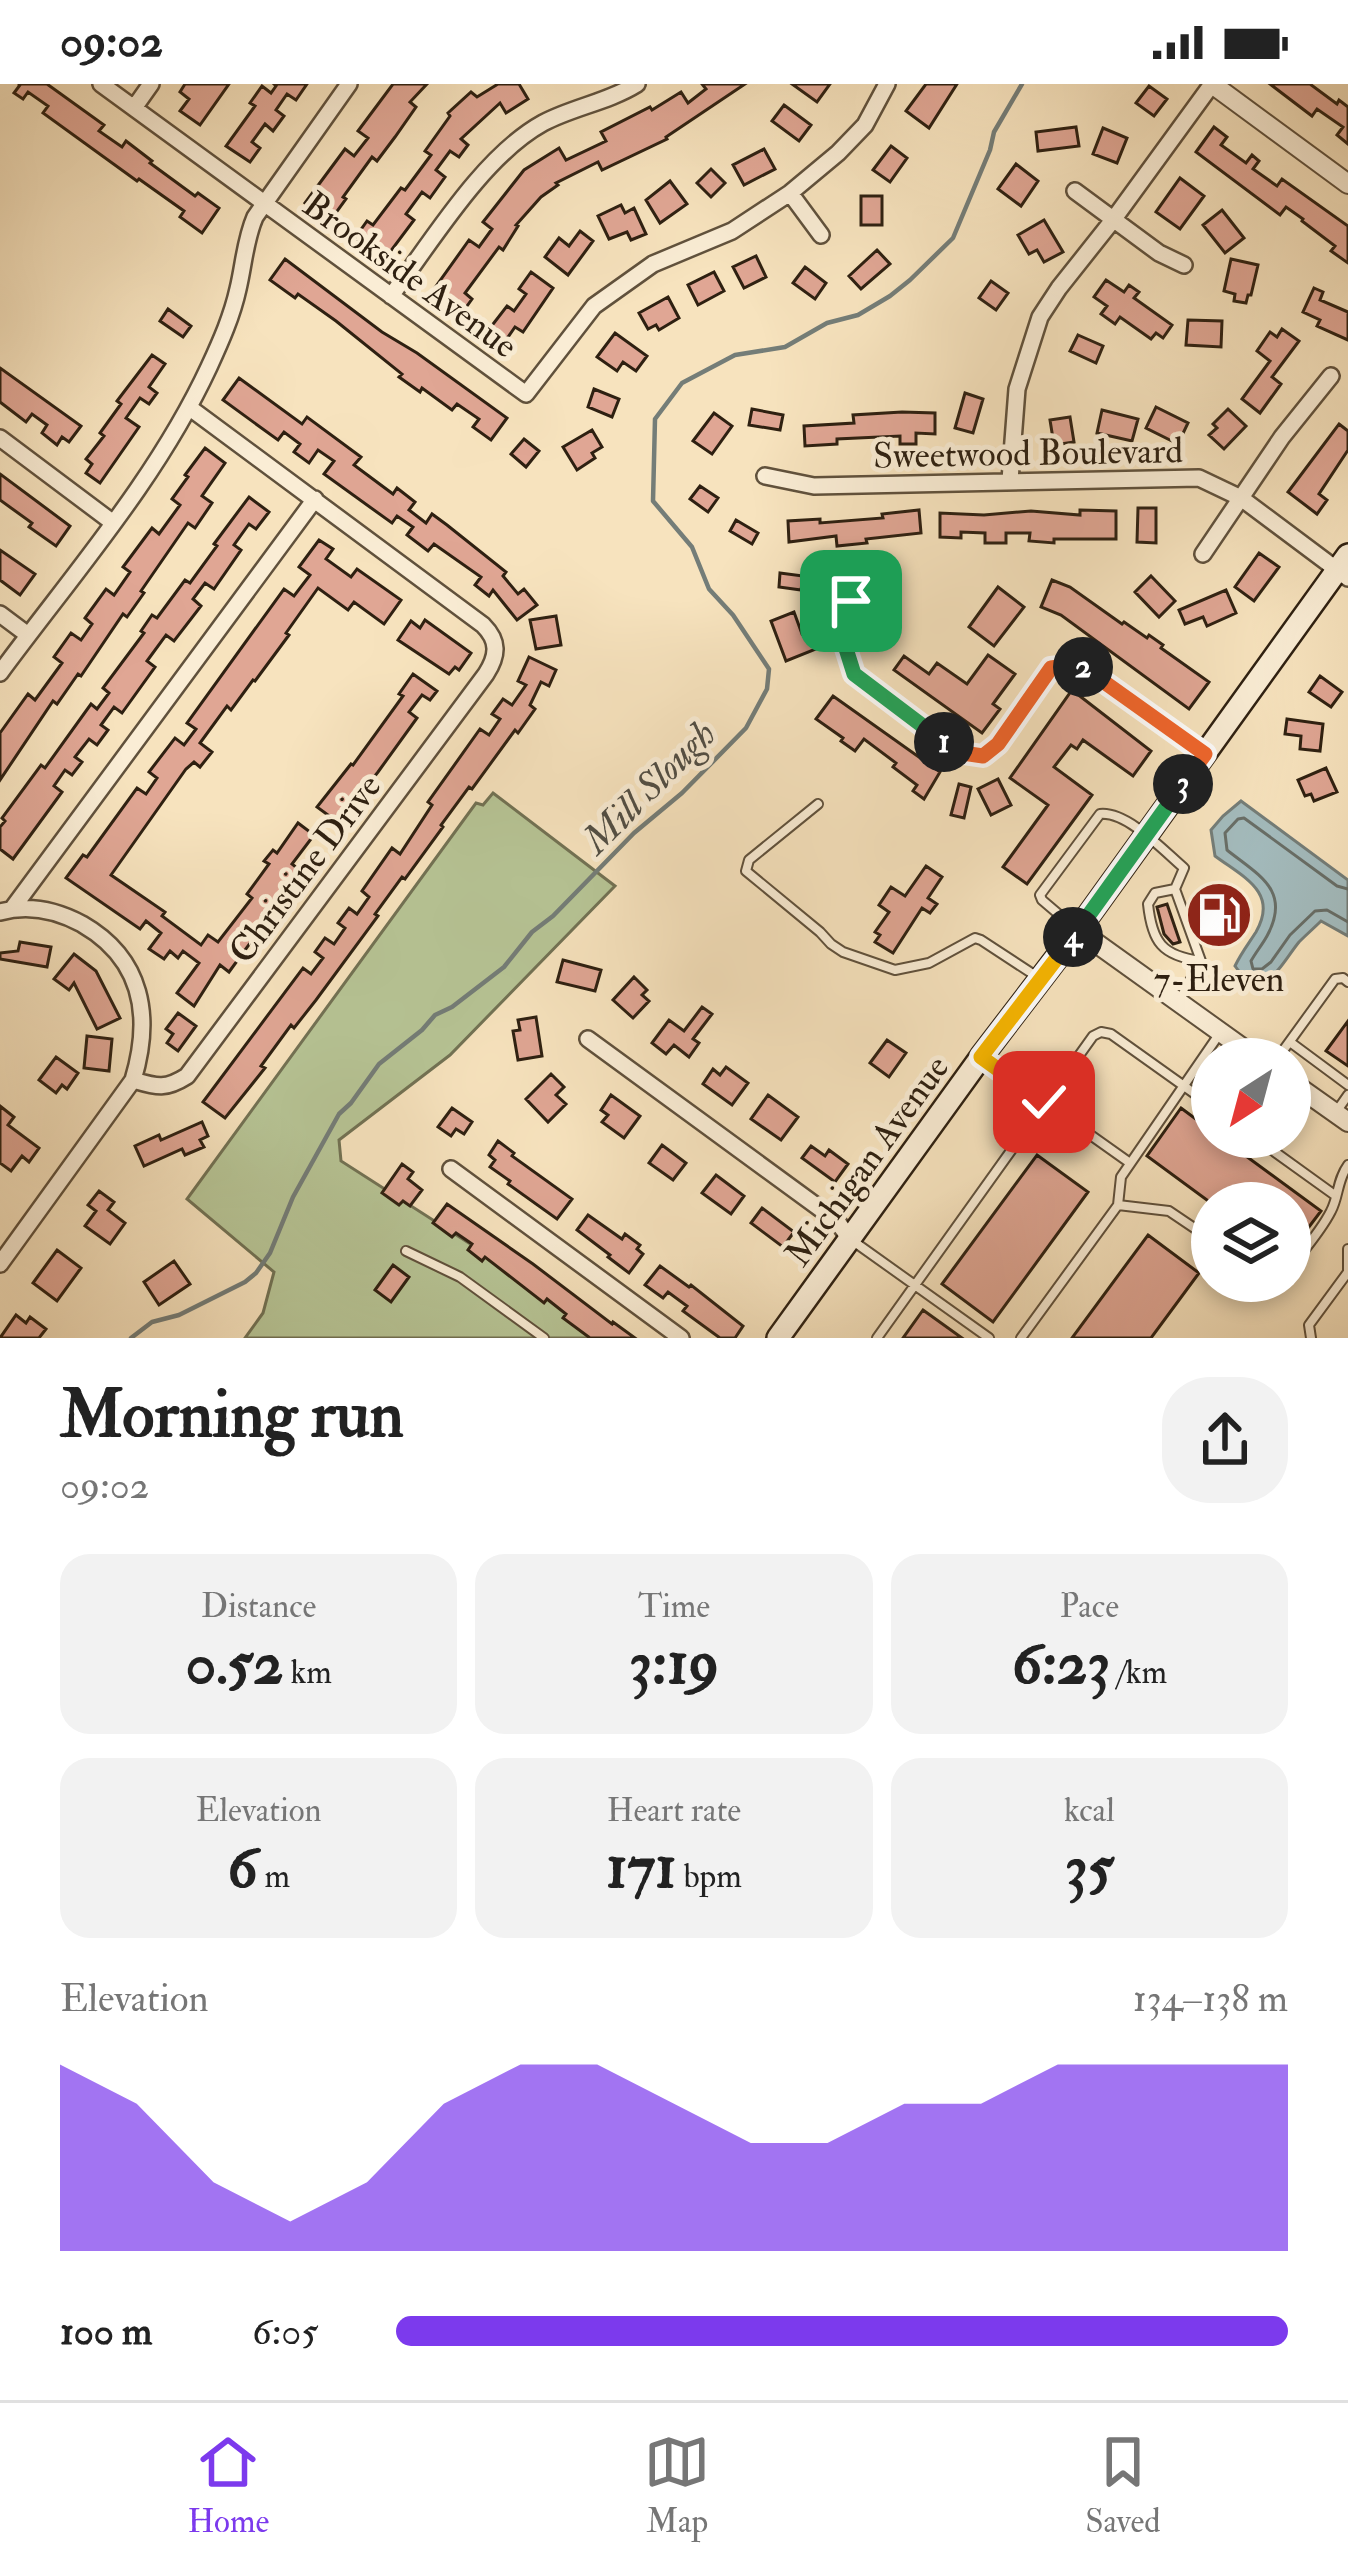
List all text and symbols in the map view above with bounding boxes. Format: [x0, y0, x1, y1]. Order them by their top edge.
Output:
text: 09:02 [60, 14, 163, 70]
street label: Brookside Avenue [294, 182, 526, 368]
street label: Sweetwood Boulevard [873, 428, 1184, 479]
pin [800, 550, 902, 652]
icon: arrive [818, 568, 884, 634]
pin: 2 [1053, 637, 1113, 697]
text: 2 [1075, 646, 1091, 687]
water label: Mill Slough [570, 710, 726, 866]
pin: 1 [914, 712, 974, 772]
text: 1 [938, 721, 950, 762]
pin: 3 [1153, 754, 1213, 814]
text: 3 [1177, 763, 1189, 804]
street label: Christine Drive [219, 765, 391, 972]
fuel station icon: 7-Eleven [1184, 880, 1254, 950]
pin: 4 [1043, 907, 1103, 967]
text: 4 [1064, 916, 1082, 957]
place label: 7-Eleven [1154, 957, 1284, 1002]
north arrow [1191, 1038, 1311, 1158]
map controls [1191, 1038, 1311, 1302]
street label: Michigan Avenue [776, 1046, 959, 1275]
pin [993, 1051, 1095, 1153]
icon: check [1011, 1069, 1077, 1135]
button: layers [1191, 1182, 1311, 1302]
text: Morning run [60, 1374, 404, 1457]
button: share [1162, 1377, 1288, 1503]
text: 09:02 [60, 1461, 149, 1510]
text: Distance [201, 1586, 316, 1627]
text: Time [638, 1586, 710, 1627]
text: Pace [1060, 1586, 1119, 1627]
text: 0.52 [186, 1627, 284, 1702]
text: 3:19 [629, 1627, 719, 1702]
text: 6:23 [1012, 1627, 1110, 1702]
text: km [284, 1652, 332, 1693]
text: /km [1110, 1652, 1167, 1693]
text: Elevation [196, 1790, 322, 1831]
text: Heart rate [607, 1790, 741, 1831]
text: kcal [1064, 1790, 1115, 1831]
text: 6 [227, 1831, 258, 1906]
text: 171 [606, 1831, 676, 1906]
text: 35 [1065, 1831, 1114, 1906]
text: m [258, 1856, 290, 1897]
text: bpm [676, 1856, 742, 1897]
text: Elevation [60, 1974, 209, 2023]
text: 134–138 m [1133, 1974, 1288, 2023]
text: 100 m [60, 2307, 152, 2356]
text: 6:05 [252, 2307, 318, 2356]
tab: Home [187, 2429, 269, 2542]
tab: Map [644, 2429, 710, 2542]
tab: Saved [1085, 2429, 1161, 2542]

